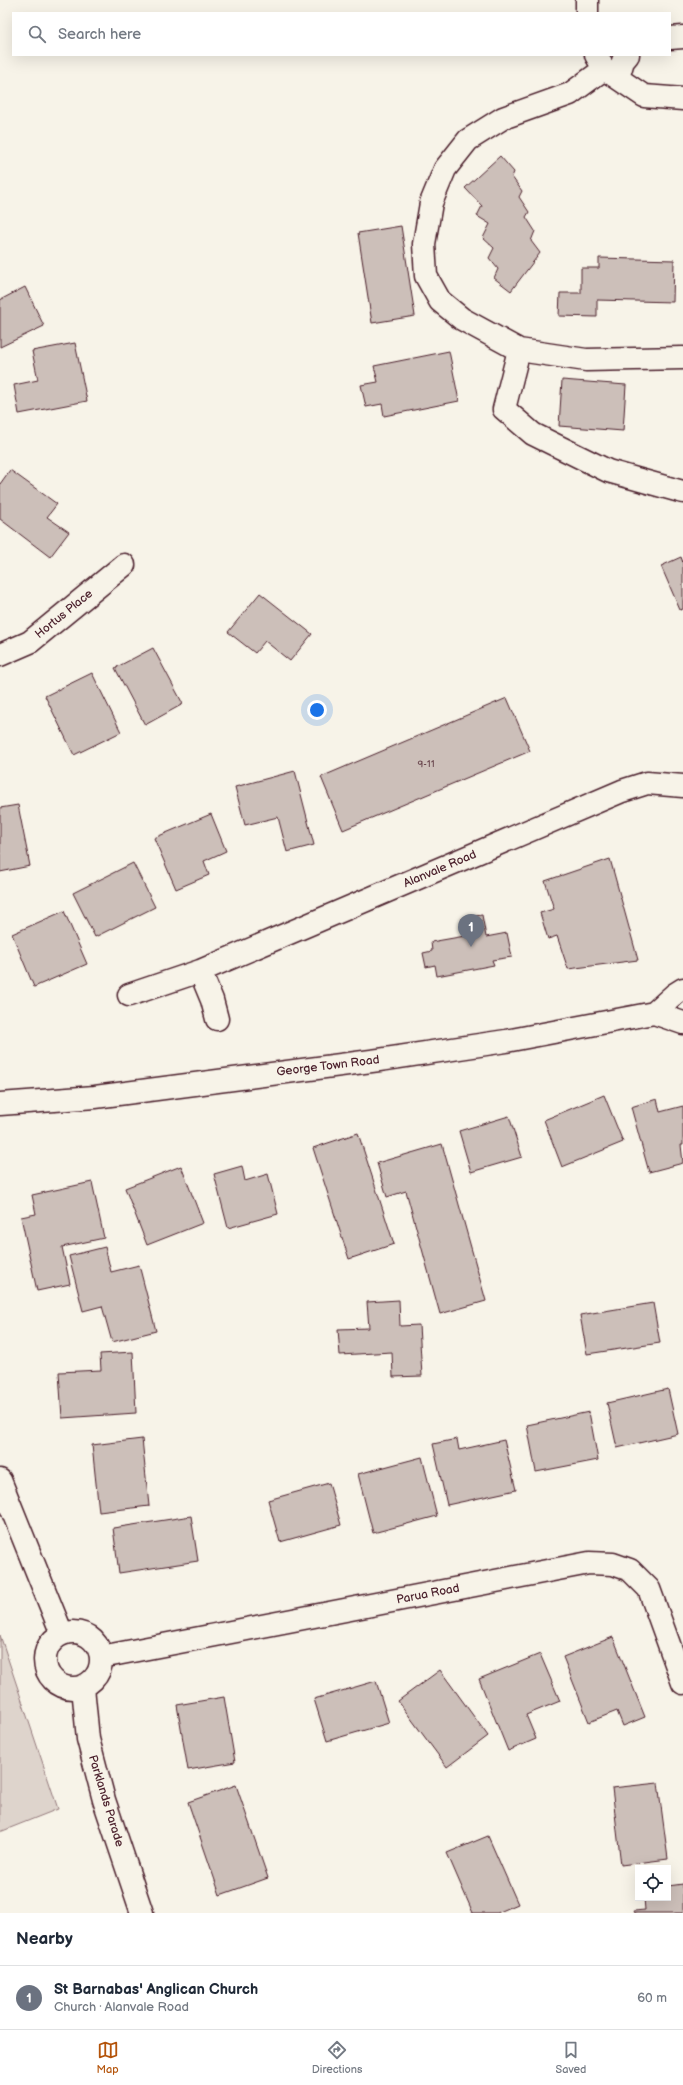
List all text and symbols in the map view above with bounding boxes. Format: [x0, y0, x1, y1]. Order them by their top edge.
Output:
search box [12, 12, 671, 56]
icon: search [26, 23, 48, 45]
text: Search here [58, 25, 141, 44]
street label: Hortus Place [32, 586, 96, 642]
your location [307, 700, 327, 720]
house number: 9-11 [417, 758, 435, 770]
street label: Alanvale Road [401, 847, 479, 891]
pin: 1 [458, 914, 484, 947]
street label: George Town Road [276, 1052, 381, 1080]
street label: Parua Road [395, 1581, 461, 1607]
street label: Parklands Parade [85, 1753, 127, 1849]
map controls [635, 1865, 671, 1901]
button: locate [635, 1865, 671, 1901]
text: Nearby [16, 1929, 73, 1949]
text: St Barnabas' Anglican Church [54, 1980, 258, 1999]
text: 1 [26, 1990, 32, 2006]
text: 60 m [637, 1990, 667, 2006]
text: Church · Alanvale Road [54, 1999, 189, 2015]
tab: Map [97, 2039, 119, 2076]
tab: Directions [312, 2039, 362, 2076]
tab: Saved [556, 2039, 586, 2076]

